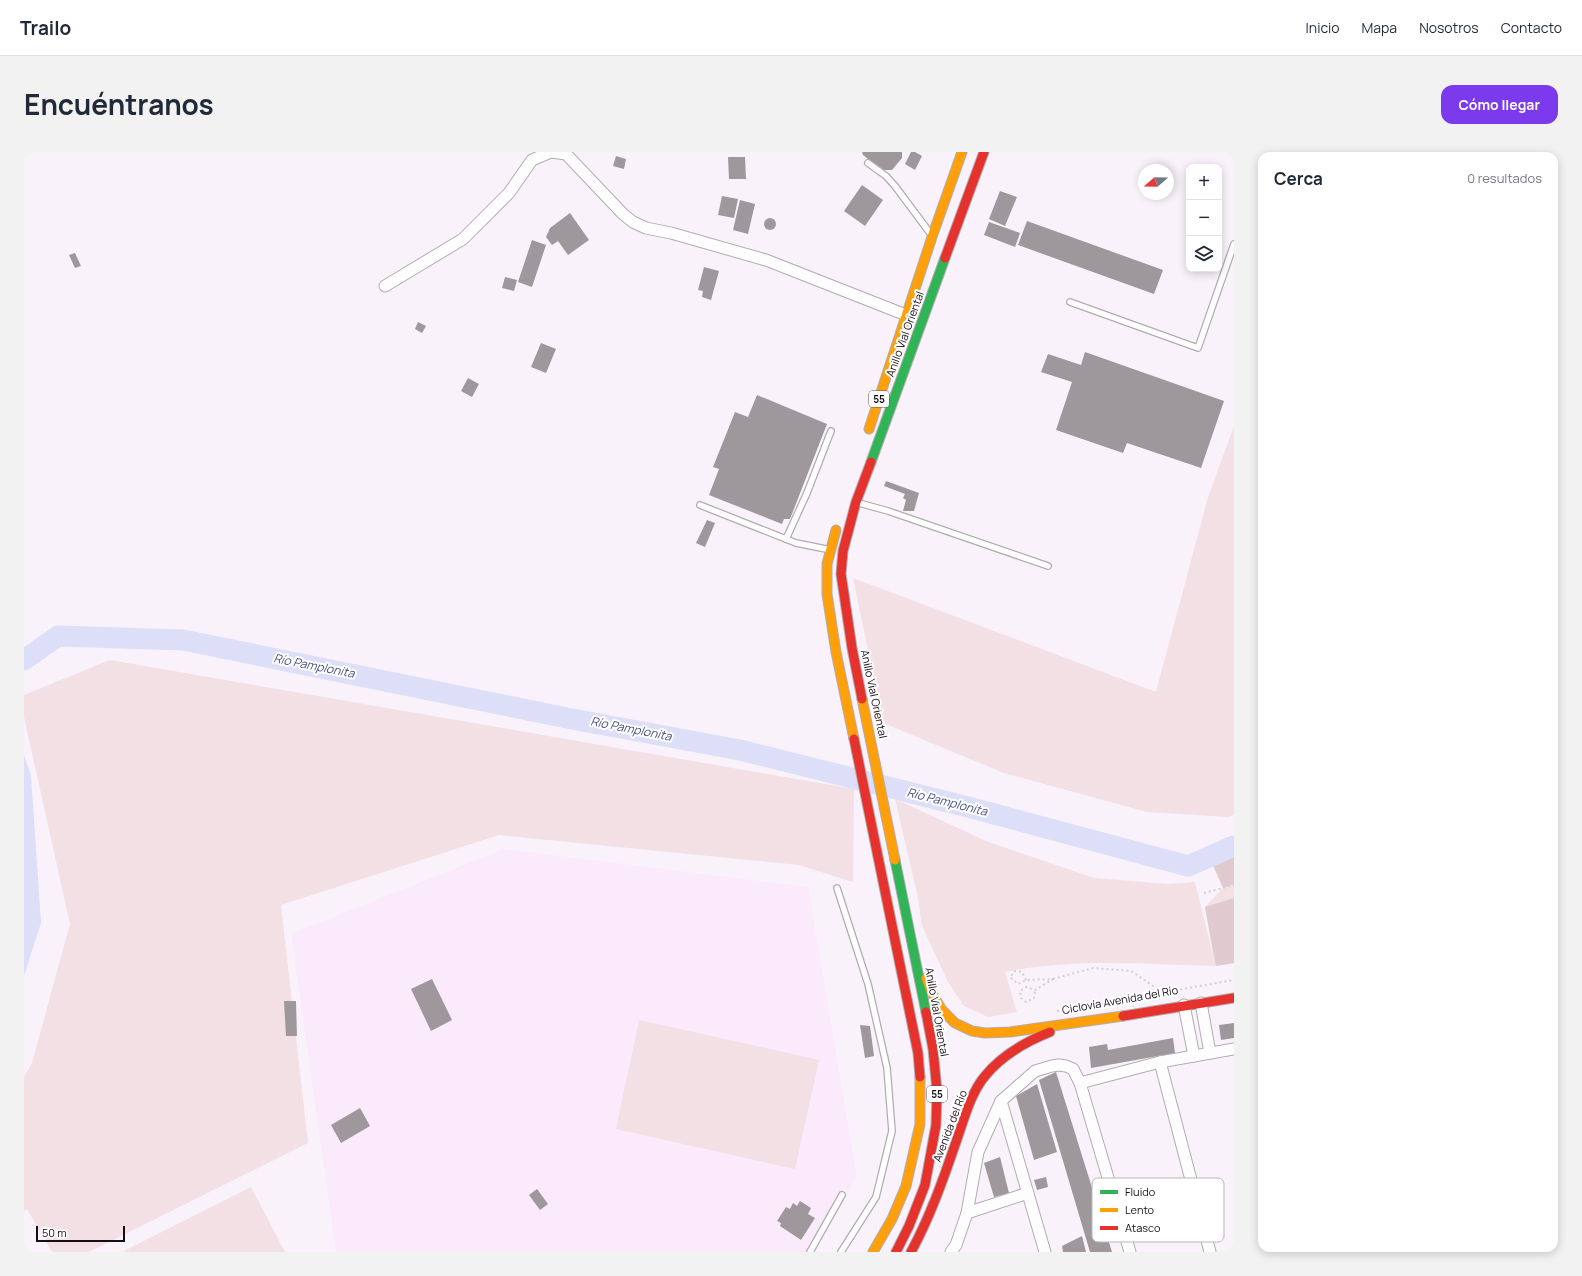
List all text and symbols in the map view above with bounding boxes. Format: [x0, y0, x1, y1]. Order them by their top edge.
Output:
text: Trailo [20, 15, 71, 41]
text: Inicio [1306, 18, 1340, 37]
text: Mapa [1362, 18, 1397, 37]
text: Nosotros [1419, 18, 1479, 37]
text: Contacto [1501, 18, 1562, 37]
text: Encuéntranos [24, 85, 214, 123]
button: Cómo llegar [1441, 85, 1558, 124]
north arrow [1138, 164, 1174, 200]
map controls [1186, 164, 1222, 272]
button: + [1186, 164, 1222, 200]
text: Cerca [1274, 167, 1323, 190]
text: 0 resultados [1467, 169, 1542, 187]
button: − [1186, 200, 1222, 236]
button: layers [1186, 236, 1222, 272]
street label: Anillo Vial Oriental [882, 289, 927, 379]
road number: 55 [869, 391, 889, 407]
street label: Anillo Vial Oriental [858, 648, 891, 740]
water label: Río Pamplonita [272, 649, 357, 682]
water label: Río Pamplonita [589, 712, 674, 745]
water label: Río Pamplonita [905, 783, 990, 820]
street label: Anillo Vial Oriental [922, 966, 953, 1058]
street label: Ciclovía Avenida del Río [1061, 982, 1180, 1017]
road number: 55 [927, 1086, 947, 1102]
street label: Avenida del Río [929, 1087, 970, 1164]
legend [1092, 1178, 1224, 1242]
text: Fluido [1125, 1184, 1156, 1199]
text: Lento [1125, 1202, 1155, 1217]
text: Atasco [1125, 1220, 1161, 1235]
scale bar [36, 1224, 125, 1243]
text: 50 m [42, 1225, 67, 1240]

